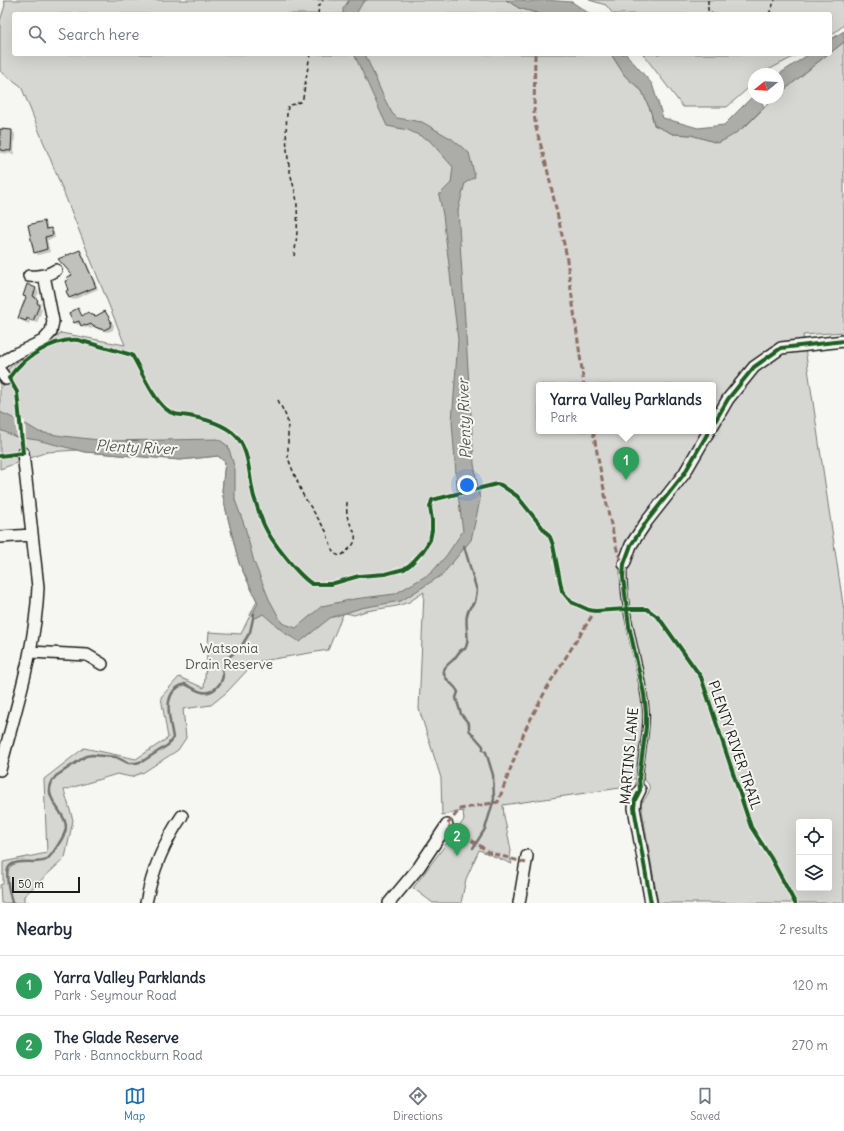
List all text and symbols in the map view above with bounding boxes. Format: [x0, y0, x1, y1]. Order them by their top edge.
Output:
search box [12, 12, 832, 56]
icon: search [26, 23, 48, 45]
text: Search here [58, 25, 139, 44]
north arrow [748, 68, 784, 104]
water label: Plenty River [453, 377, 475, 460]
popup [536, 382, 716, 434]
text: Yarra Valley Parklands [550, 390, 702, 409]
text: Park [550, 409, 577, 426]
water label: Plenty River [95, 435, 179, 459]
pin: 1 [613, 447, 639, 480]
your location [457, 475, 477, 495]
park label: Watsonia Drain Reserve [185, 639, 273, 673]
street label: PLENTY RIVER TRAIL [704, 678, 766, 812]
street label: MARTINS LANE [616, 707, 642, 805]
map controls [796, 819, 832, 891]
button: locate [796, 819, 832, 855]
pin: 2 [444, 823, 470, 856]
button: layers [796, 855, 832, 891]
scale bar [12, 875, 80, 894]
text: 50 m [18, 877, 44, 891]
text: Nearby [16, 918, 72, 940]
text: 2 results [779, 921, 828, 938]
text: Yarra Valley Parklands [54, 968, 206, 987]
text: 1 [26, 977, 32, 994]
text: 120 m [793, 977, 828, 994]
text: Park · Seymour Road [54, 987, 177, 1004]
text: The Glade Reserve [54, 1028, 179, 1047]
text: 2 [25, 1037, 33, 1054]
text: 270 m [791, 1037, 828, 1054]
text: Park · Bannockburn Road [54, 1047, 203, 1064]
tab: Map [124, 1085, 146, 1123]
tab: Directions [393, 1085, 443, 1123]
tab: Saved [690, 1085, 720, 1123]

